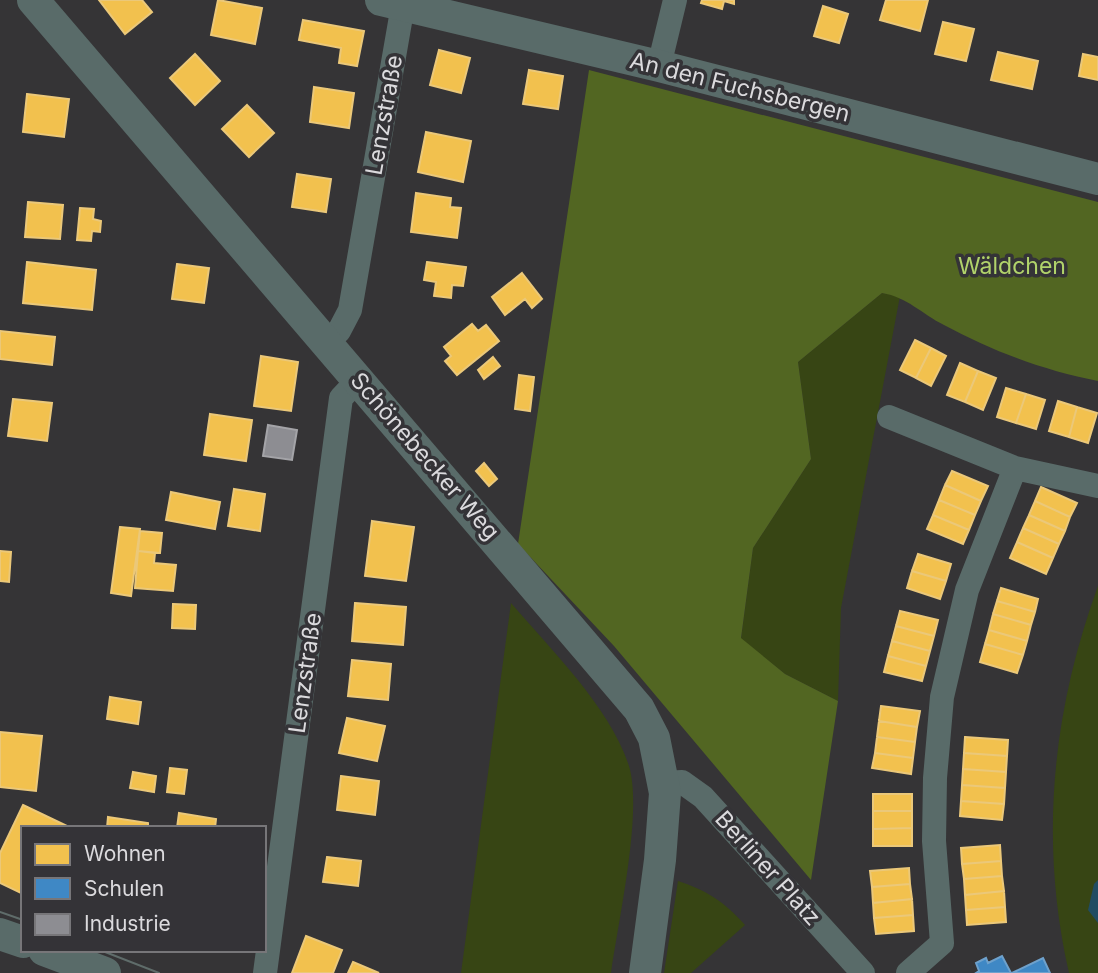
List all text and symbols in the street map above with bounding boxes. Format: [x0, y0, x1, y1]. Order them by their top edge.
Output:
street label: An den Fuchsbergen [627, 46, 853, 128]
street label: Lenzstraße [360, 53, 408, 177]
park label: Wäldchen [958, 252, 1066, 280]
street label: Schönebecker Weg [345, 367, 505, 545]
street label: Lenzstraße [283, 611, 327, 735]
street label: Berliner Platz [709, 805, 827, 931]
legend [21, 826, 266, 952]
text: Wohnen [84, 841, 166, 866]
text: Schulen [84, 876, 164, 901]
text: Industrie [84, 911, 171, 936]

